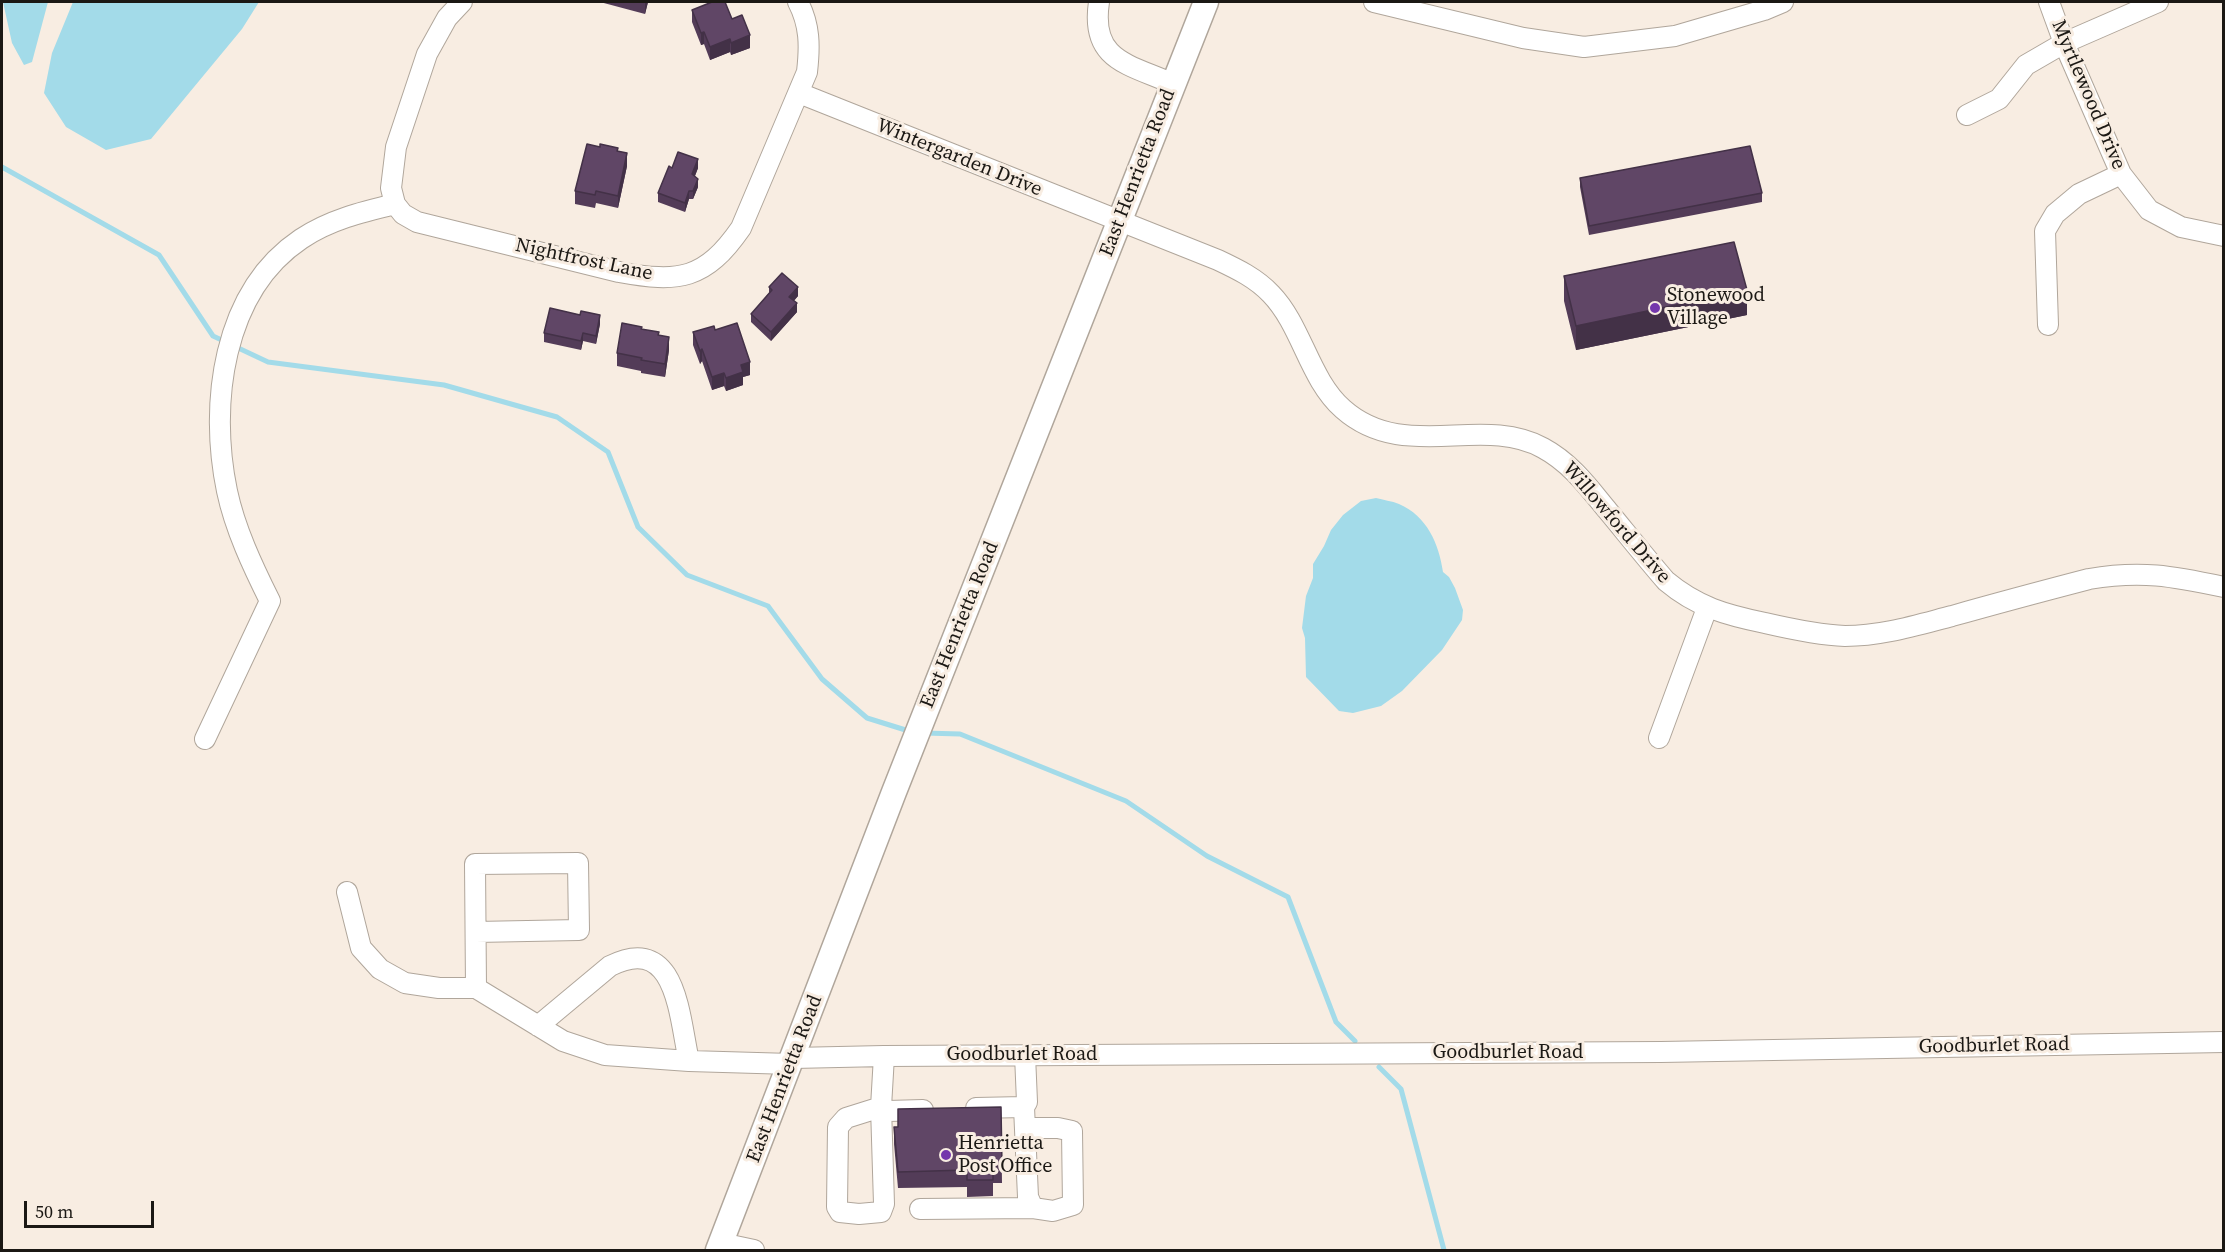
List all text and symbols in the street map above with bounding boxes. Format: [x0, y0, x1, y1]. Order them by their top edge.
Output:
street label: Myrtlewood Drive [2046, 17, 2130, 173]
street label: East Henrietta Road [1095, 86, 1181, 260]
street label: Wintergarden Drive [873, 114, 1045, 202]
street label: Nightfrost Lane [513, 234, 655, 286]
place label: Stonewood Village [1667, 284, 1765, 331]
marker: Stonewood Village [1648, 301, 1662, 315]
street label: Willowford Drive [1557, 457, 1675, 589]
street label: East Henrietta Road [916, 538, 1004, 712]
street label: East Henrietta Road [742, 992, 828, 1166]
street label: Goodburlet Road [1918, 1033, 2070, 1059]
street label: Goodburlet Road [1433, 1041, 1583, 1065]
street label: Goodburlet Road [947, 1043, 1097, 1067]
place label: Henrietta Post Office [958, 1132, 1053, 1179]
marker: Henrietta Post Office [939, 1148, 953, 1162]
scale bar [27, 1189, 158, 1227]
text: 50 m [35, 1199, 73, 1224]

